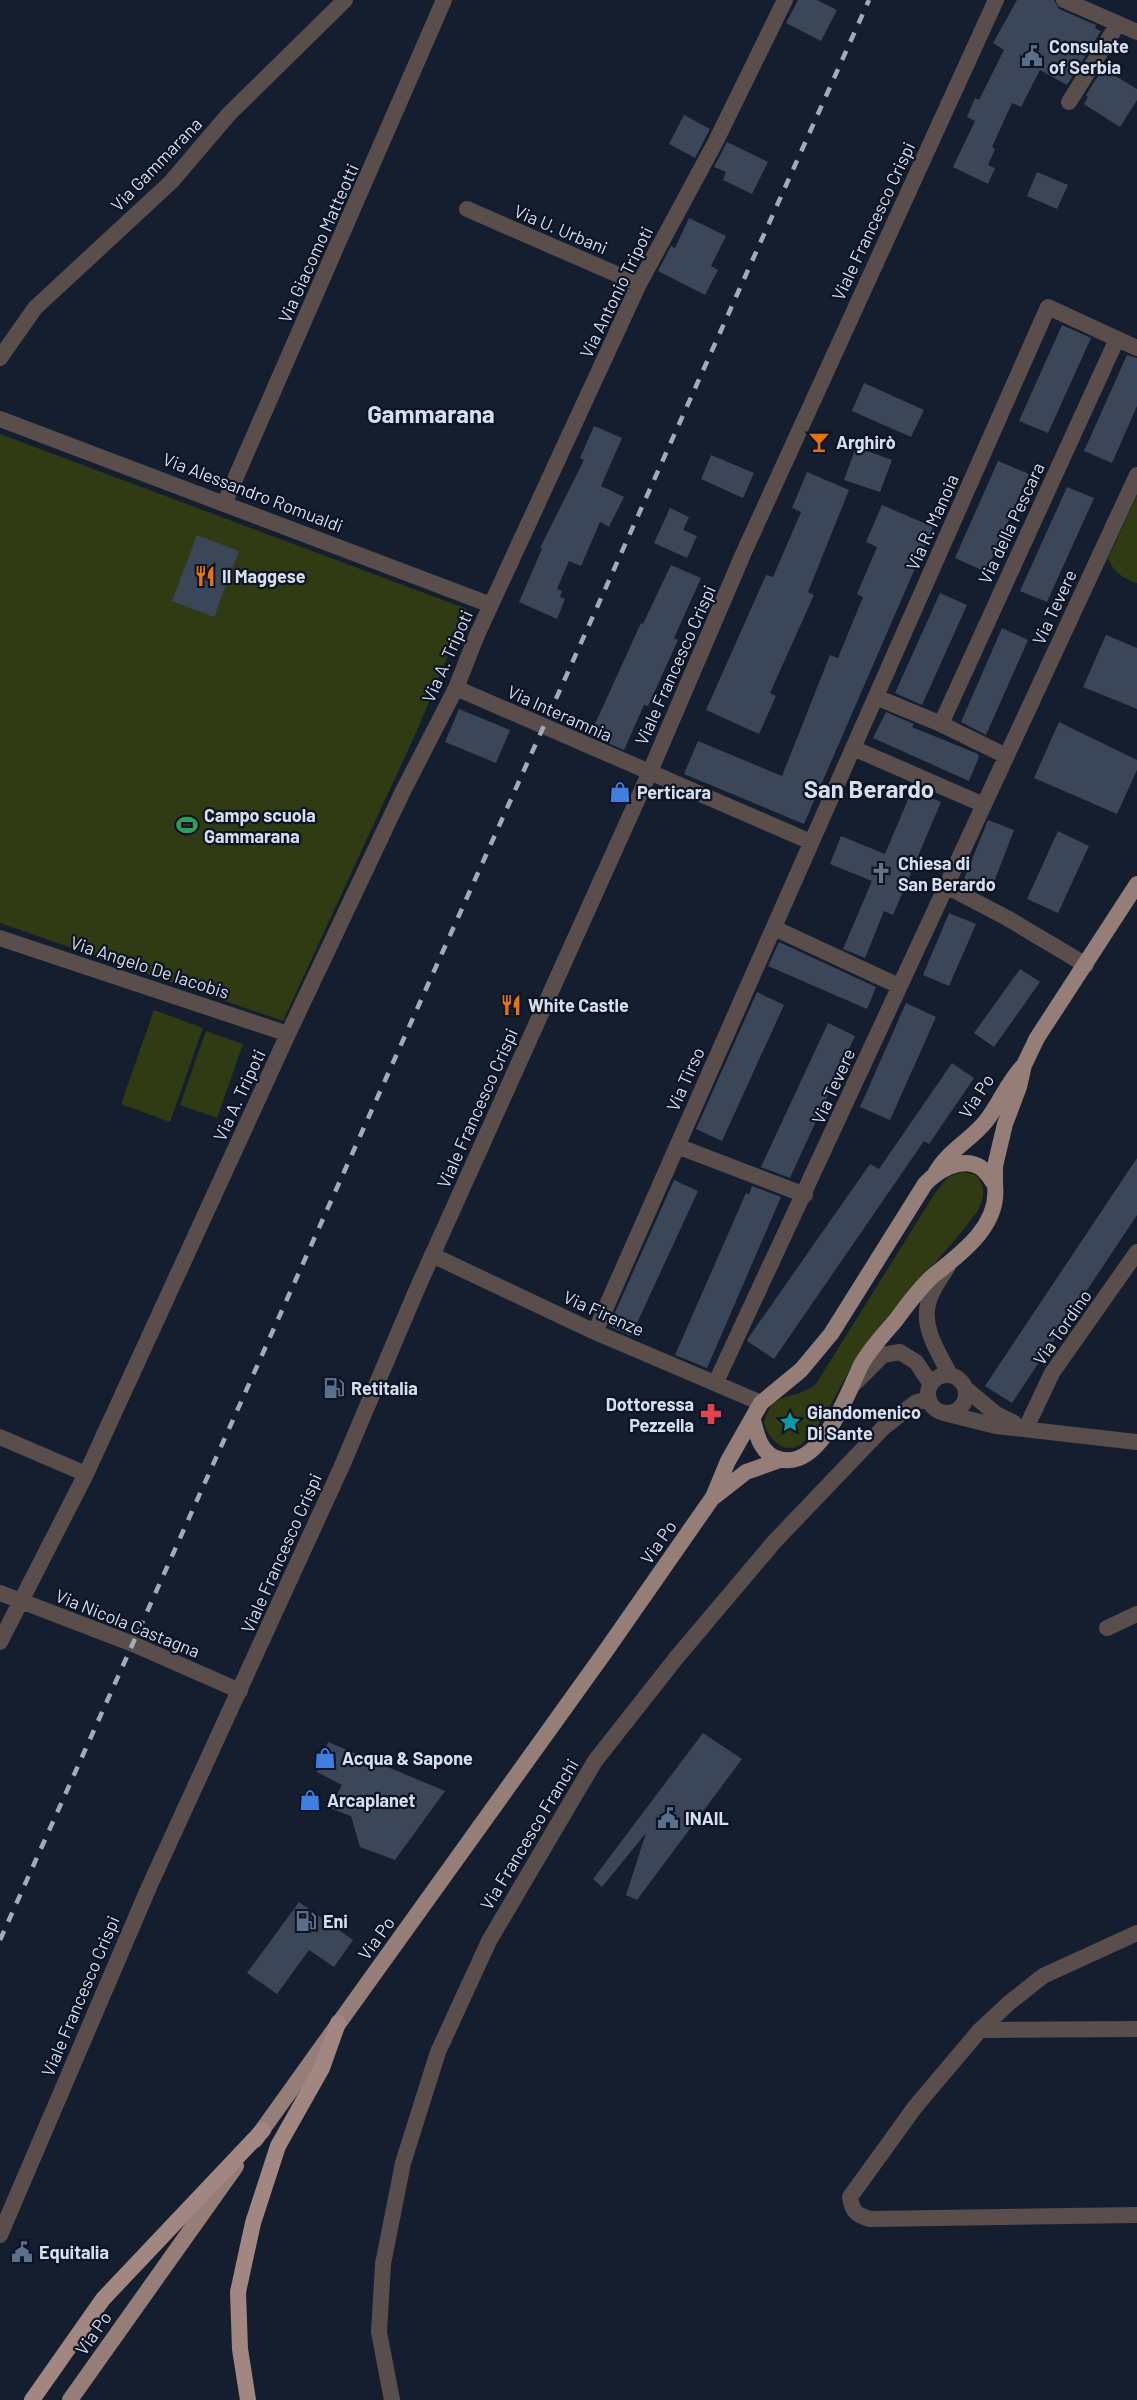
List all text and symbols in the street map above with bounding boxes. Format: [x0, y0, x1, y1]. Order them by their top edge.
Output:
place label: Consulate of Serbia [1049, 35, 1129, 78]
public building icon: Consulate of Serbia [1020, 44, 1044, 68]
street label: Via Gammarana [106, 113, 206, 215]
street label: Viale Francesco Crispi [827, 138, 919, 304]
street label: Via Giacomo Matteotti [273, 160, 363, 326]
street label: Via U. Urbani [511, 199, 611, 259]
street label: Via Antonio Tripoti [575, 223, 657, 361]
district label: Gammarana [367, 399, 495, 428]
bar icon: Arghirò [807, 430, 831, 454]
place label: Arghirò [836, 431, 896, 453]
street label: Via Alessandro Romualdi [160, 447, 346, 537]
street label: Via della Pescara [973, 459, 1049, 587]
street label: Via R. Manoia [901, 471, 963, 573]
restaurant icon: Il Maggese [193, 564, 217, 588]
place label: Il Maggese [222, 565, 306, 587]
street label: Via Tevere [1027, 566, 1081, 648]
street label: Viale Francesco Crispi [630, 582, 720, 748]
street label: Via A. Tripoti [417, 606, 477, 706]
street label: Via Interamnia [504, 680, 616, 746]
district label: San Berardo [804, 774, 934, 803]
shop icon: Perticara [608, 780, 632, 804]
place label: Perticara [637, 781, 711, 803]
place label: Campo scuola Gammarana [204, 804, 316, 847]
sports icon: Campo scuola Gammarana [175, 813, 199, 837]
place label: Chiesa di San Berardo [898, 852, 996, 895]
church icon: Chiesa di San Berardo [869, 861, 893, 885]
street label: Via Angelo De Iacobis [68, 931, 232, 1003]
restaurant icon: White Castle [499, 993, 523, 1017]
place label: White Castle [528, 994, 629, 1016]
street label: Viale Francesco Crispi [432, 1025, 522, 1191]
street label: Via Tirso [661, 1044, 709, 1114]
street label: Via Tevere [807, 1045, 859, 1127]
street label: Via A. Tripoti [208, 1046, 270, 1144]
street label: Via Po [954, 1070, 998, 1122]
street label: Via Firenze [560, 1285, 648, 1341]
street label: Via Tordino [1028, 1285, 1096, 1369]
fuel station icon: Retitalia [322, 1376, 346, 1400]
place label: Retitalia [351, 1377, 418, 1399]
place label: Dottoressa Pezzella [606, 1393, 694, 1436]
place label: Giandomenico Di Sante [807, 1401, 921, 1444]
pharmacy icon: Dottoressa Pezzella [699, 1402, 723, 1426]
place icon: Giandomenico Di Sante [778, 1410, 802, 1434]
street label: Viale Francesco Crispi [236, 1470, 326, 1636]
street label: Via Po [635, 1516, 681, 1568]
street label: Via Nicola Castagna [53, 1584, 203, 1662]
shop icon: Acqua & Sapone [313, 1746, 337, 1770]
place label: Acqua & Sapone [342, 1747, 473, 1769]
street label: Via Francesco Franchi [475, 1754, 583, 1914]
shop icon: Arcaplanet [298, 1788, 322, 1812]
place label: Arcaplanet [327, 1789, 415, 1811]
public building icon: INAIL [656, 1806, 680, 1830]
place label: INAIL [685, 1807, 729, 1829]
fuel station icon: Eni [294, 1909, 318, 1933]
place label: Eni [323, 1910, 348, 1932]
street label: Viale Francesco Crispi [36, 1912, 124, 2080]
street label: Via Po [353, 1912, 399, 1964]
public building icon: Equitalia [10, 2240, 34, 2264]
place label: Equitalia [39, 2241, 109, 2263]
street label: Via Po [70, 2307, 116, 2359]

